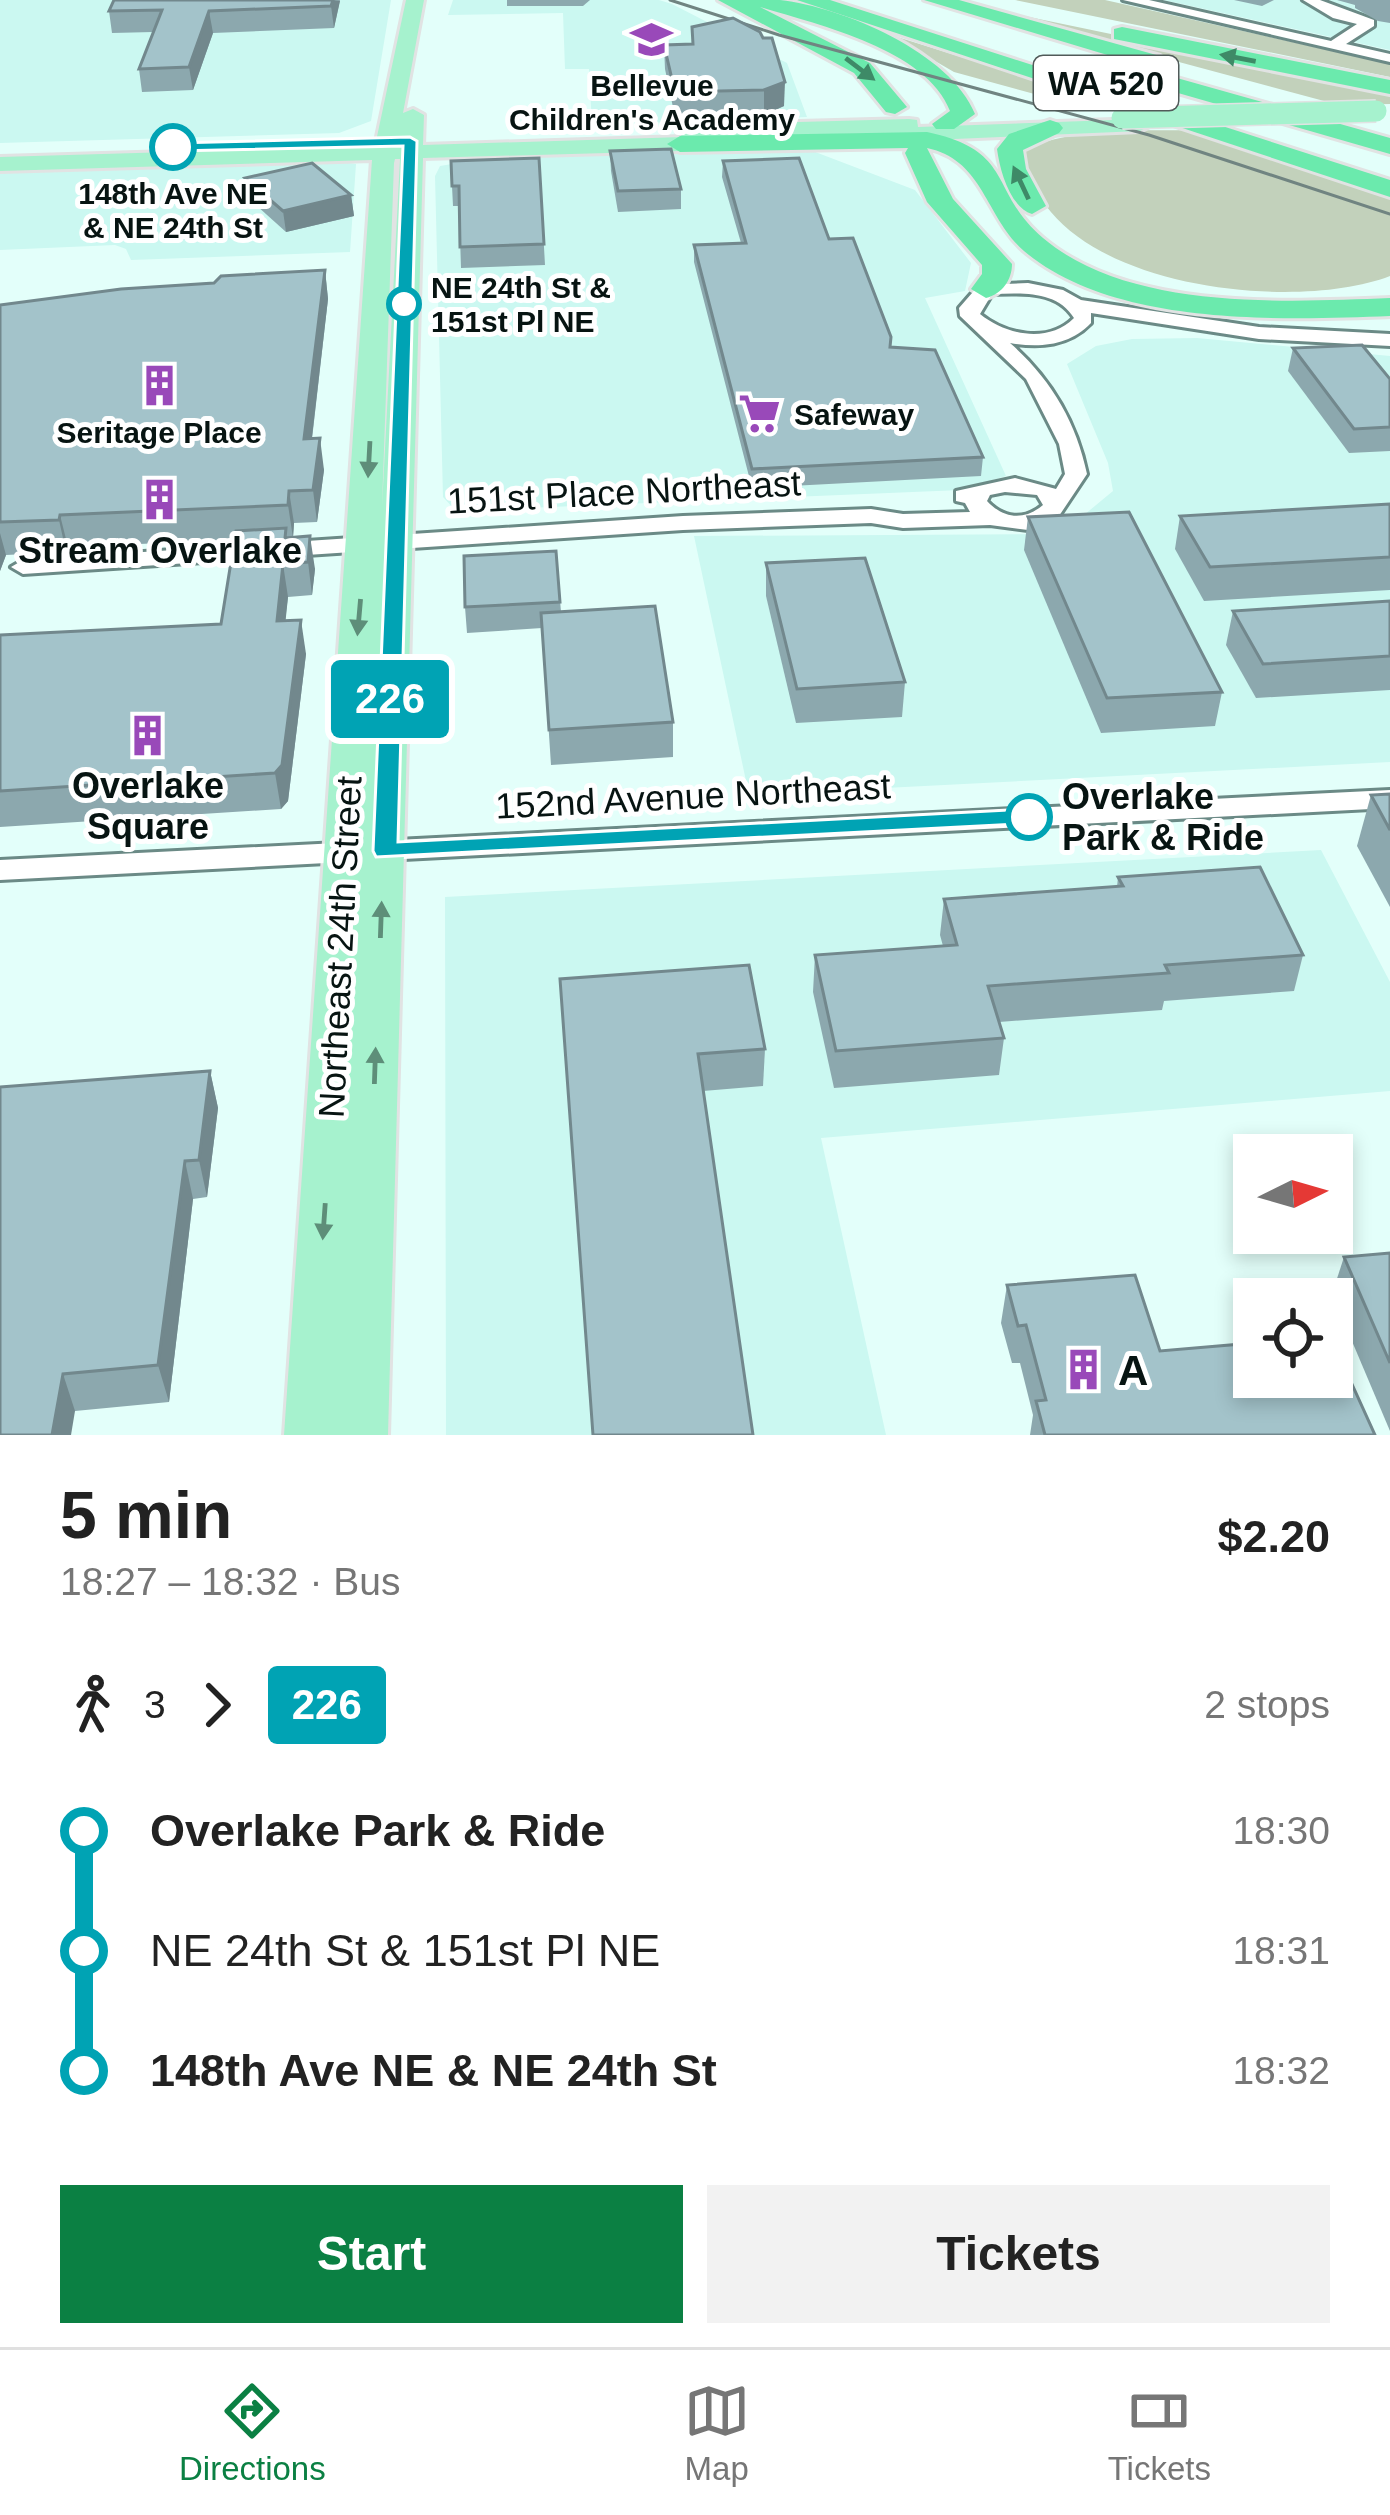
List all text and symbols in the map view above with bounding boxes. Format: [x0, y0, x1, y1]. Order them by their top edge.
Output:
school or university icon: Bellevue Children's Academy [629, 16, 675, 62]
one-way arrow [1218, 48, 1256, 67]
one-way arrow [845, 56, 876, 81]
road number: WA 520 [1034, 56, 1178, 110]
place label: Bellevue Children's Academy [509, 69, 795, 136]
marker: 148th Ave NE & NE 24th St [151, 125, 195, 169]
one-way arrow [1011, 165, 1031, 200]
place label: 148th Ave NE & NE 24th St [78, 177, 268, 244]
place label: NE 24th St & 151st Pl NE [431, 271, 611, 338]
marker: NE 24th St & 151st Pl NE [388, 288, 420, 320]
building icon: Seritage Place [136, 363, 182, 409]
supermarket icon: Safeway [737, 391, 783, 437]
place label: Safeway [794, 398, 914, 431]
place label: Seritage Place [56, 416, 262, 449]
one-way arrow [359, 441, 378, 479]
street label: 151st Place Northeast [446, 462, 802, 522]
building icon: Stream Overlake [137, 477, 183, 523]
place label: Stream Overlake [18, 530, 302, 571]
one-way arrow [349, 598, 368, 636]
line badge: 226 [321, 660, 459, 738]
text: 226 [355, 675, 425, 722]
building icon: Overlake Square [125, 712, 171, 758]
place label: Overlake Square [72, 765, 224, 847]
street label: 152nd Avenue Northeast [494, 765, 892, 827]
street label: Northeast 24th Street [311, 775, 369, 1119]
place label: Overlake Park & Ride [1062, 776, 1264, 858]
marker: Overlake Park & Ride [1007, 795, 1051, 839]
one-way arrow [372, 900, 391, 938]
one-way arrow [366, 1046, 385, 1084]
north arrow [1233, 1134, 1353, 1254]
map controls [1233, 1134, 1353, 1398]
one-way arrow [314, 1203, 333, 1241]
button: locate [1233, 1278, 1353, 1398]
building icon: A [1061, 1347, 1107, 1393]
place label: A [1118, 1347, 1148, 1394]
text: 5 min [60, 1478, 232, 1552]
text: $2.20 [1217, 1511, 1330, 1562]
text: 18:27 – 18:32 · Bus [60, 1560, 400, 1603]
icon: walk [60, 1672, 126, 1738]
icon: forward [184, 1672, 250, 1738]
text: 226 [292, 1681, 362, 1728]
text: 3 [144, 1683, 166, 1726]
text: 2 stops [1204, 1683, 1330, 1726]
text: Overlake Park & Ride [150, 1805, 605, 1856]
text: 18:30 [1232, 1809, 1330, 1852]
text: NE 24th St & 151st Pl NE [150, 1925, 660, 1976]
text: 18:31 [1232, 1929, 1330, 1972]
text: 148th Ave NE & NE 24th St [150, 2045, 717, 2096]
text: 18:32 [1232, 2049, 1330, 2092]
button: Start [60, 2185, 683, 2323]
button: Tickets [707, 2185, 1330, 2323]
tab: Directions [179, 2378, 326, 2488]
tab: Map [684, 2378, 750, 2488]
tab: Tickets [1108, 2378, 1211, 2488]

